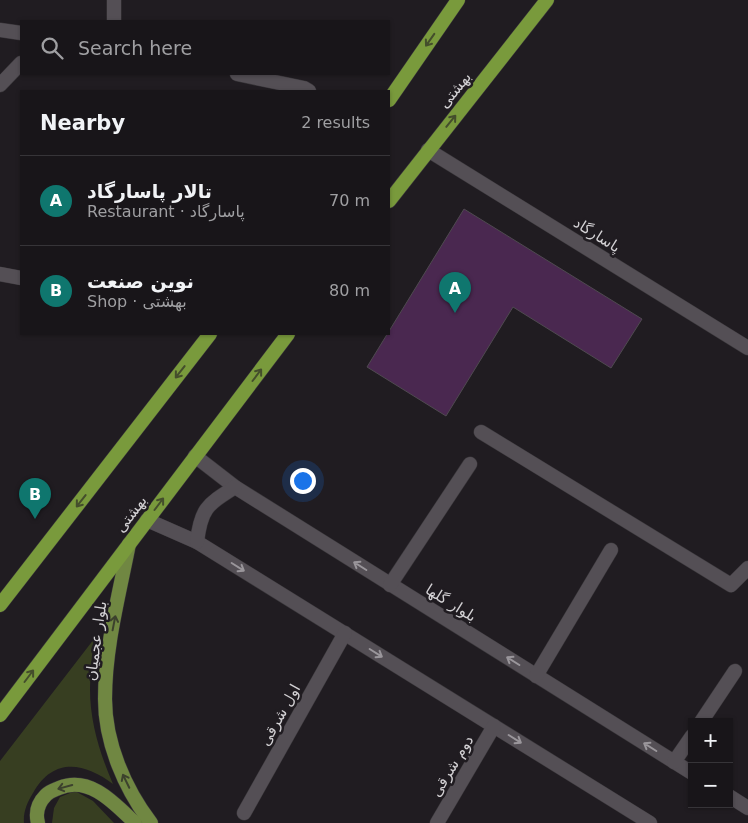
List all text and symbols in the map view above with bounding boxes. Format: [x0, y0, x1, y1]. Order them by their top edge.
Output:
search box [20, 20, 390, 75]
one-way arrow [425, 33, 435, 47]
icon: search [38, 34, 66, 62]
text: Search here [78, 37, 192, 59]
street label: بهشتی [435, 68, 475, 112]
text: Nearby [40, 111, 125, 135]
text: 2 results [301, 113, 370, 132]
one-way arrow [445, 115, 456, 128]
text: تالار پاسارگاد [87, 180, 212, 202]
text: A [50, 191, 62, 210]
text: 70 m [329, 191, 370, 210]
text: Restaurant · پاسارگاد [87, 202, 245, 221]
street label: پاسارگاد [570, 214, 624, 257]
text: نوین صنعت [87, 270, 194, 292]
pin: A [439, 272, 471, 313]
text: B [50, 281, 62, 300]
text: 80 m [329, 281, 370, 300]
text: Shop · بهشتی [87, 292, 187, 311]
one-way arrow [175, 365, 186, 378]
one-way arrow [252, 368, 262, 382]
your location [290, 468, 316, 494]
pin: B [19, 478, 51, 519]
street label: بهشتی [111, 492, 151, 536]
one-way arrow [76, 494, 86, 508]
one-way arrow [153, 498, 164, 511]
one-way arrow [353, 560, 367, 571]
one-way arrow [231, 563, 245, 573]
street label: بلوار گلها [422, 580, 480, 626]
street label: بلوار عجمیان [81, 600, 111, 682]
one-way arrow [110, 615, 119, 631]
one-way arrow [369, 649, 383, 659]
one-way arrow [506, 656, 520, 666]
one-way arrow [24, 670, 35, 683]
street label: اول شرقی [256, 681, 304, 749]
map controls [688, 718, 733, 808]
button: + [688, 718, 733, 763]
street label: دوم شرقی [427, 732, 477, 800]
one-way arrow [507, 734, 521, 744]
one-way arrow [644, 742, 658, 752]
button: − [688, 763, 733, 808]
one-way arrow [121, 774, 130, 789]
one-way arrow [57, 782, 73, 792]

